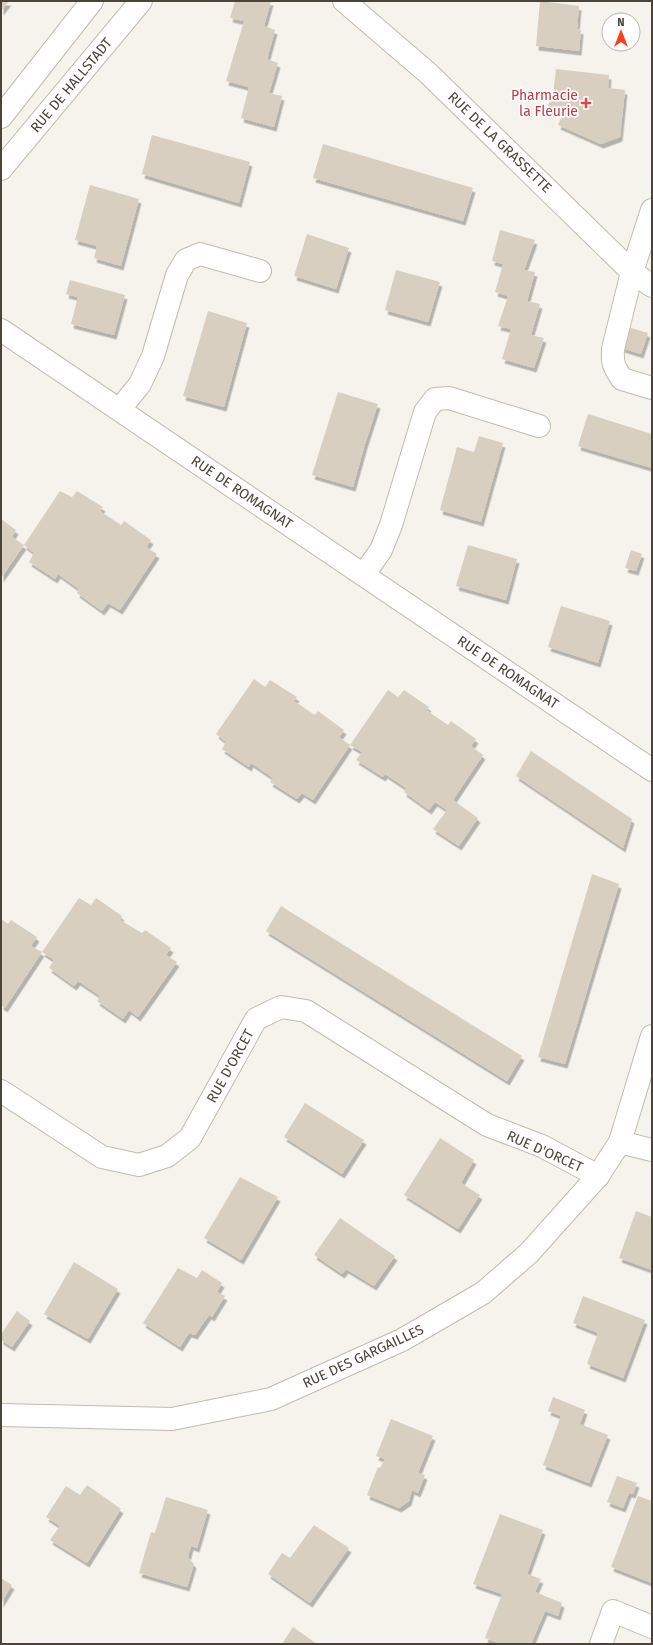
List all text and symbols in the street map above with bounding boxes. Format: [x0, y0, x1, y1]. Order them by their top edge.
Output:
north arrow [601, 12, 641, 52]
text: N [617, 16, 625, 29]
street label: RUE DE HALLSTADT [27, 34, 116, 136]
place label: Pharmacie la Fleurie [511, 87, 578, 120]
street label: RUE DE LA GRASSETTE [444, 88, 555, 196]
marker: Pharmacie la Fleurie [581, 98, 591, 108]
street label: RUE DE ROMAGNAT [188, 452, 296, 533]
street label: RUE DE ROMAGNAT [454, 632, 562, 713]
street label: RUE D'ORCET [203, 1026, 258, 1106]
street label: RUE D'ORCET [504, 1127, 586, 1176]
street label: RUE DES GARGAILLES [300, 1321, 427, 1392]

